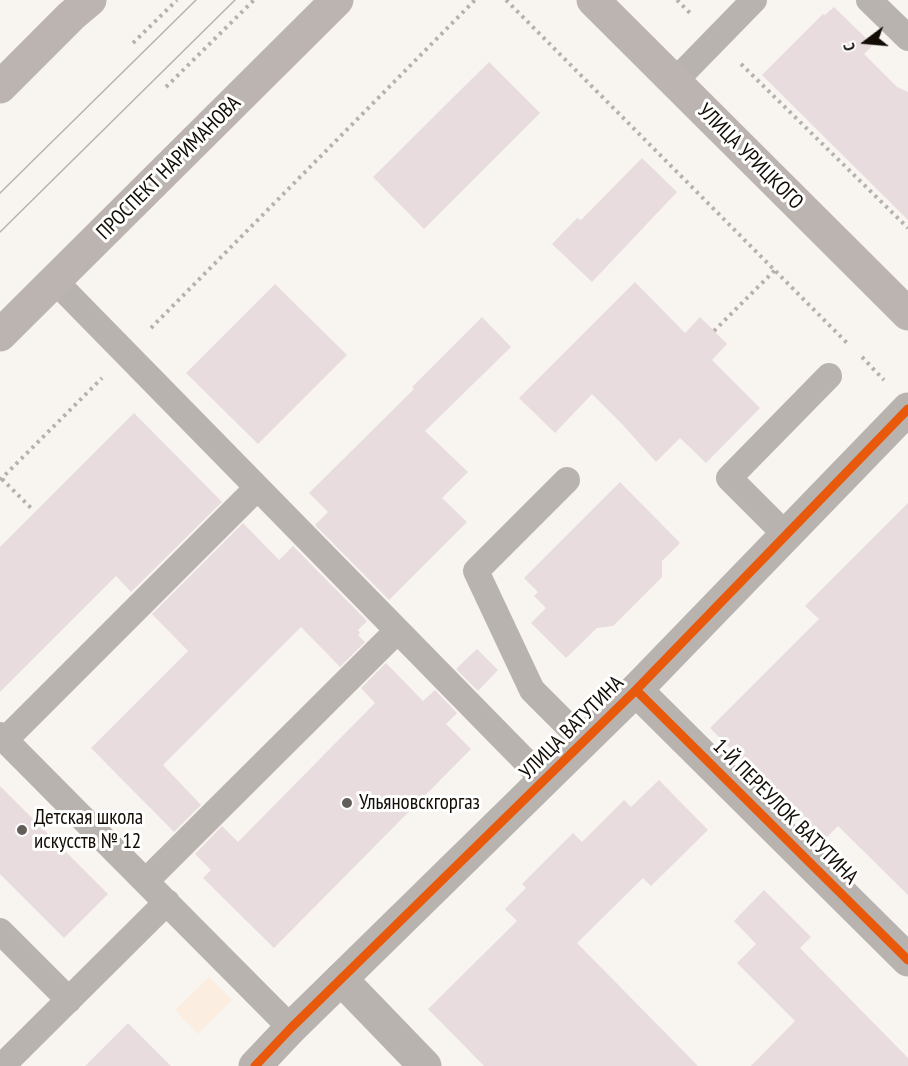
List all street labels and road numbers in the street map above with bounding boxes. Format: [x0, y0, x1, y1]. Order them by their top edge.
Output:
street label: ПРОСПЕКТ НАРИМАНОВА [92, 91, 246, 245]
street label: УЛИЦА УРИЦКОГО [692, 99, 808, 215]
street label: УЛИЦА ВАТУТИНА [515, 671, 629, 785]
street label: 1-Й ПЕРЕУЛОК ВАТУТИНА [707, 734, 863, 890]

